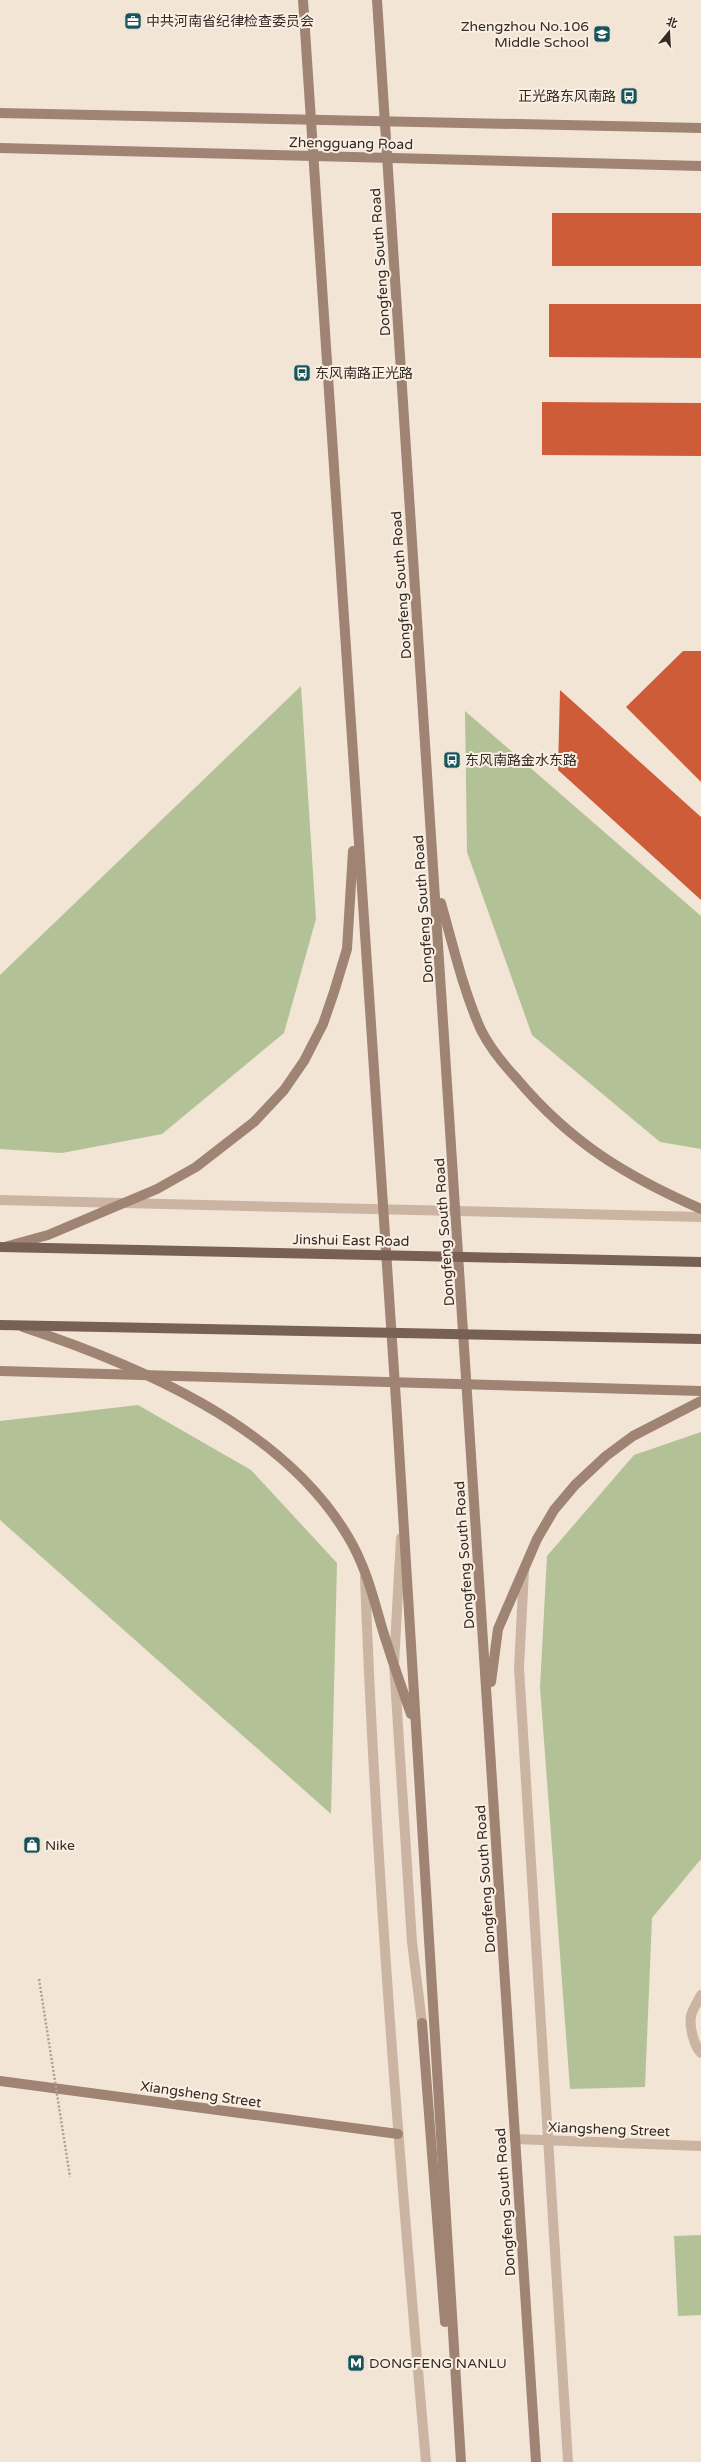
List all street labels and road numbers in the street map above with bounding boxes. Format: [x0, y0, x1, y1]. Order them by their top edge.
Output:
street label: Zhengguang Road [289, 134, 413, 153]
street label: Dongfeng South Road [367, 187, 394, 337]
street label: Dongfeng South Road [388, 510, 415, 660]
street label: Dongfeng South Road [410, 834, 437, 984]
street label: Dongfeng South Road [431, 1157, 458, 1307]
street label: Jinshui East Road [292, 1231, 410, 1250]
street label: Dongfeng South Road [451, 1480, 478, 1630]
street label: Dongfeng South Road [472, 1804, 499, 1954]
street label: Xiangsheng Street [139, 2078, 263, 2112]
street label: Xiangsheng Street [548, 2119, 671, 2140]
street label: Dongfeng South Road [492, 2127, 519, 2277]

